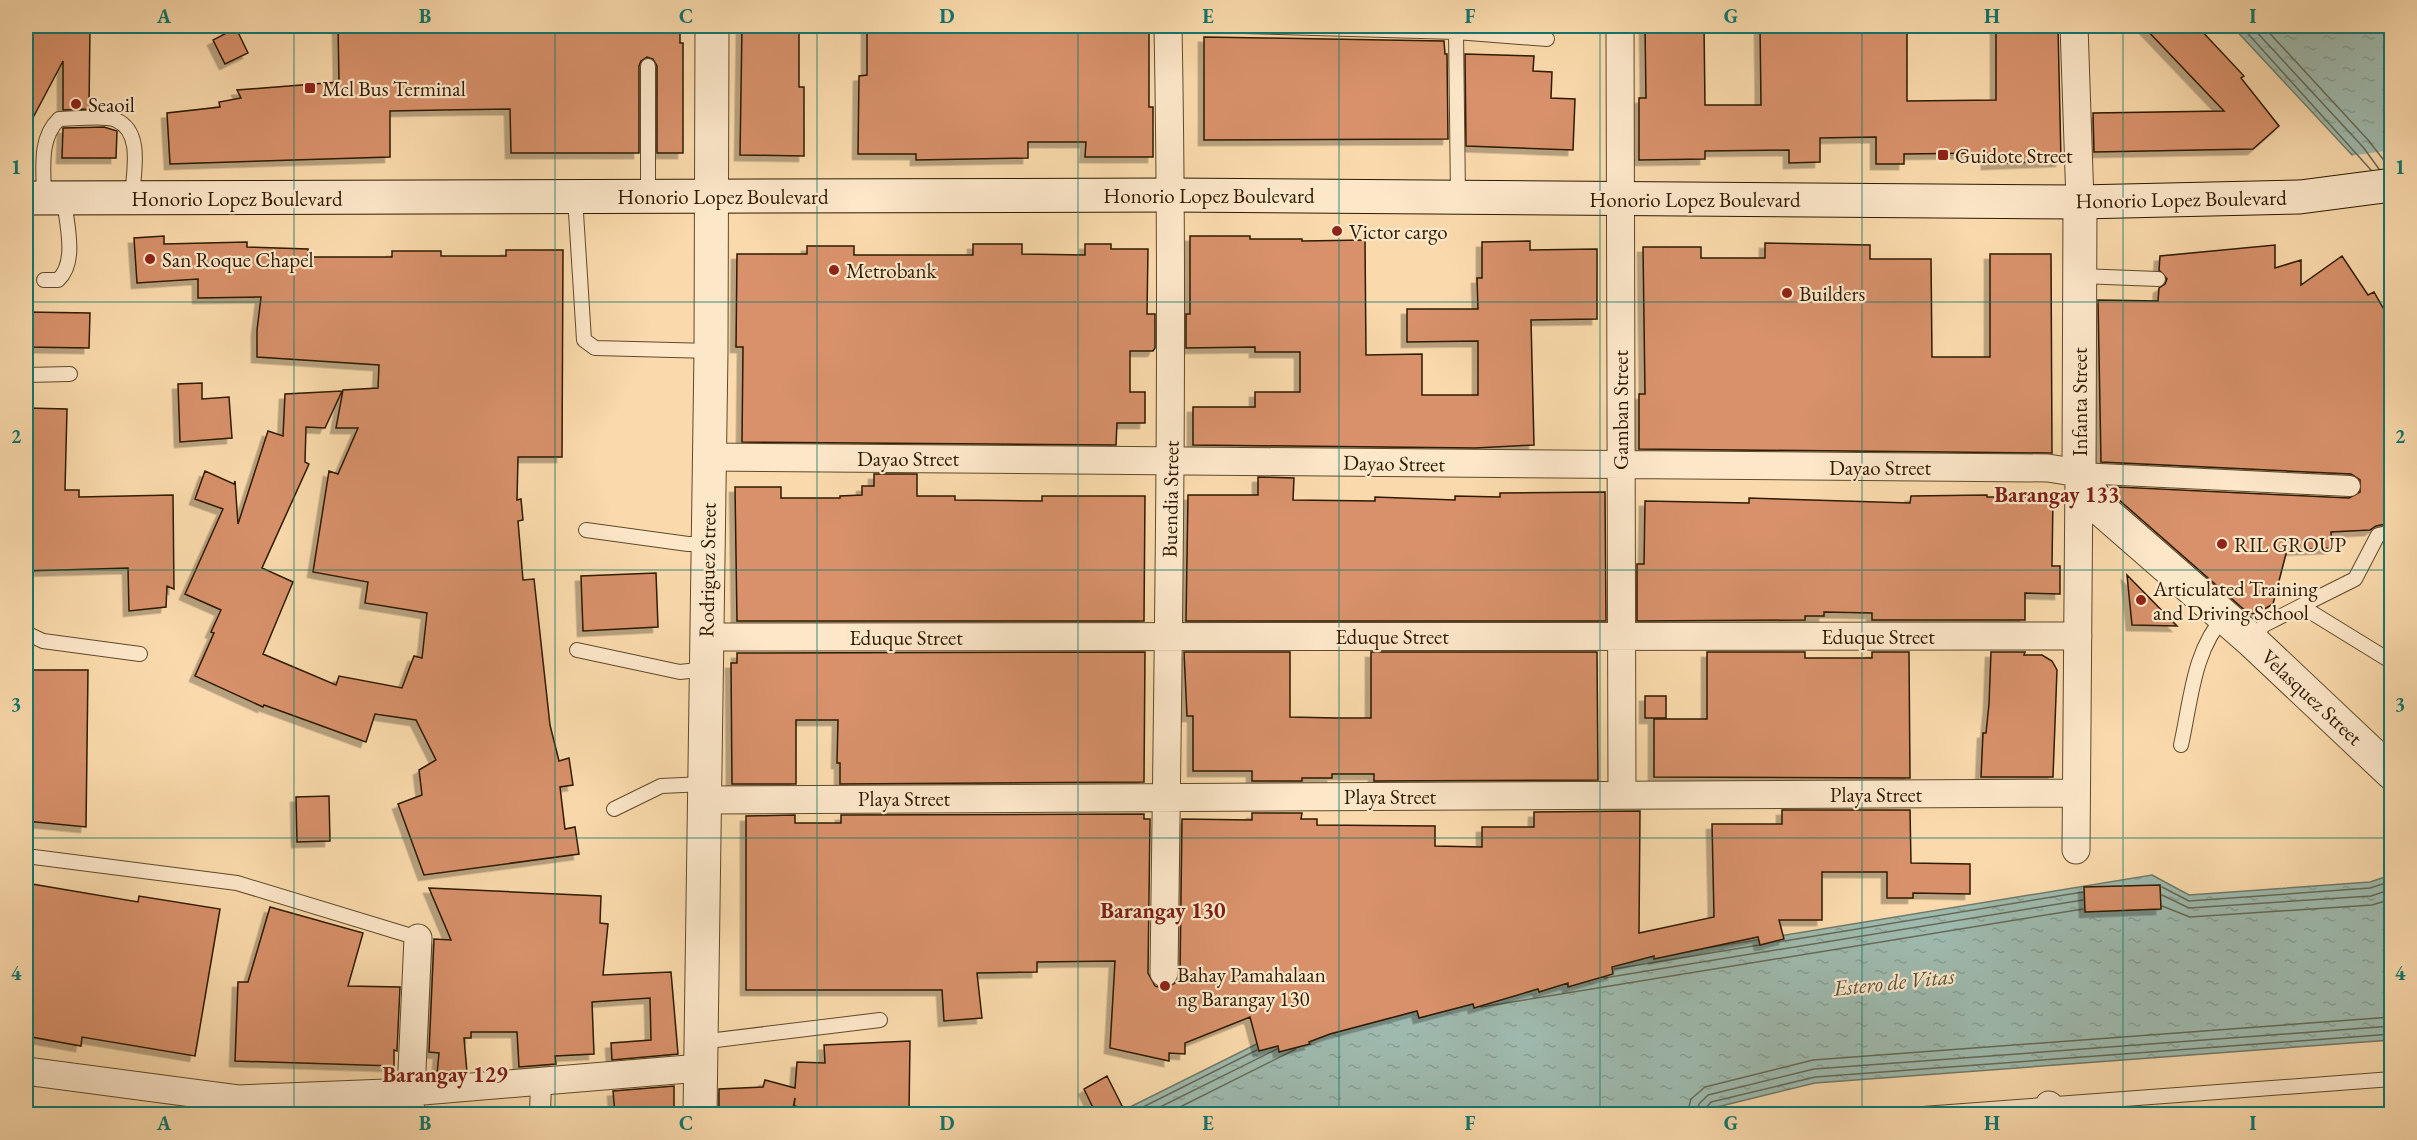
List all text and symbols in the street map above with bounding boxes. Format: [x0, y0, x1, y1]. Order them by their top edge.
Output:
text: A [156, 3, 172, 29]
text: B [419, 3, 431, 29]
text: C [679, 3, 693, 29]
text: D [939, 3, 955, 29]
text: E [1202, 3, 1214, 29]
text: F [1465, 3, 1476, 29]
text: G [1724, 3, 1738, 29]
text: H [1984, 3, 2000, 29]
text: I [2249, 3, 2257, 29]
place label: Mcl Bus Terminal [322, 75, 466, 102]
marker: Mcl Bus Terminal [303, 81, 317, 95]
place label: Seaoil [88, 91, 135, 118]
marker: Seaoil [69, 97, 83, 111]
place label: Guidote Street [1955, 142, 2073, 169]
marker: Guidote Street [1936, 148, 1950, 162]
text: 1 [11, 154, 21, 180]
text: 1 [2395, 154, 2405, 180]
street label: Honorio Lopez Boulevard [1103, 182, 1315, 209]
street label: Honorio Lopez Boulevard [617, 183, 829, 210]
street label: Honorio Lopez Boulevard [2075, 184, 2287, 214]
street label: Honorio Lopez Boulevard [131, 185, 343, 212]
street label: Honorio Lopez Boulevard [1589, 186, 1801, 213]
place label: Victor cargo [1349, 218, 1448, 245]
marker: Victor cargo [1330, 224, 1344, 238]
place label: San Roque Chapel [162, 246, 313, 273]
marker: San Roque Chapel [143, 252, 157, 266]
place label: Metrobank [846, 257, 938, 284]
marker: Metrobank [827, 263, 841, 277]
place label: Builders [1799, 280, 1865, 307]
marker: Builders [1780, 286, 1794, 300]
street label: Infanta Street [2066, 347, 2093, 457]
street label: Gamban Street [1607, 349, 1634, 470]
text: 2 [11, 423, 22, 449]
text: 2 [2395, 423, 2406, 449]
street label: Buendia Street [1155, 440, 1185, 558]
street label: Dayao Street [857, 445, 959, 472]
street label: Dayao Street [1343, 449, 1446, 477]
street label: Dayao Street [1829, 454, 1931, 481]
district label: Barangay 133 [1994, 480, 2120, 509]
street label: Rodriguez Street [692, 502, 722, 638]
place label: RIL GROUP [2234, 531, 2346, 558]
marker: RIL GROUP [2215, 537, 2229, 551]
place label: Articulated Training and Driving School [2152, 575, 2319, 626]
marker: Articulated Training and Driving School [2134, 593, 2148, 607]
street label: Eduque Street [1335, 623, 1449, 650]
street label: Eduque Street [1821, 623, 1935, 650]
street label: Eduque Street [849, 624, 963, 651]
street label: Velasquez Street [2256, 643, 2369, 751]
text: 3 [11, 691, 21, 717]
text: 3 [2395, 691, 2405, 717]
street label: Playa Street [1830, 781, 1923, 808]
street label: Playa Street [1344, 783, 1437, 810]
street label: Playa Street [858, 785, 951, 812]
district label: Barangay 130 [1100, 896, 1226, 925]
text: 4 [11, 960, 22, 986]
text: 4 [2395, 960, 2406, 986]
place label: Bahay Pamahalaan ng Barangay 130 [1177, 961, 1326, 1012]
water label: Estero de Vitas [1831, 961, 1957, 1003]
marker: Bahay Pamahalaan ng Barangay 130 [1158, 979, 1172, 993]
district label: Barangay 129 [382, 1060, 508, 1089]
text: A [156, 1110, 172, 1136]
text: B [419, 1110, 431, 1136]
text: C [679, 1110, 693, 1136]
text: D [939, 1110, 955, 1136]
text: E [1202, 1110, 1214, 1136]
text: F [1465, 1110, 1476, 1136]
text: G [1724, 1110, 1738, 1136]
text: H [1984, 1110, 2000, 1136]
text: I [2249, 1110, 2257, 1136]

